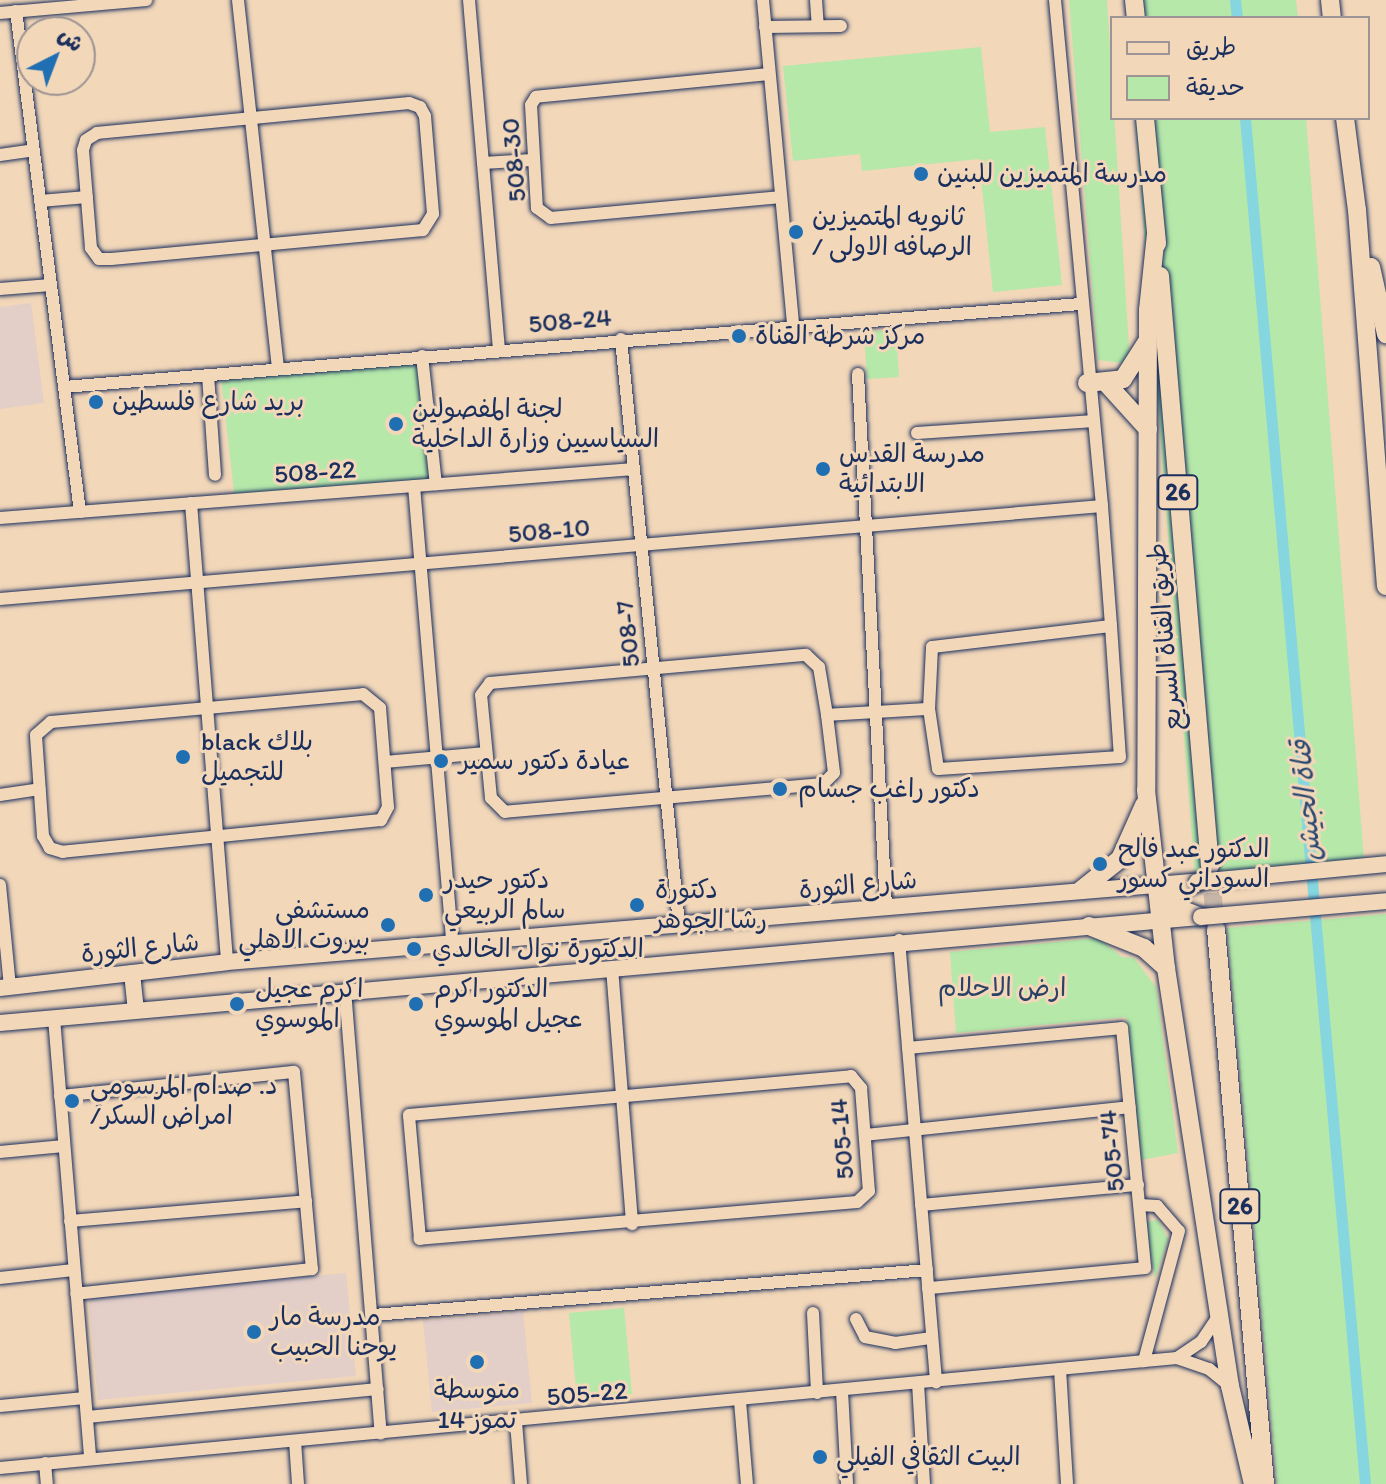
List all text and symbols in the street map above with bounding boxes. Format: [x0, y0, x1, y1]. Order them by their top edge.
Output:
north arrow [16, 16, 96, 96]
legend [1110, 16, 1370, 120]
text: ش [53, 21, 89, 57]
text: طريق [1186, 32, 1236, 61]
text: حديقة [1186, 72, 1245, 101]
street label: 508-30 [495, 117, 533, 203]
place label: مدرسة المتميزين للبنين [937, 158, 1167, 190]
marker: مدرسة المتميزين للبنين [912, 165, 930, 183]
place label: ثانويه المتميزين / الرصافه الاولى [812, 201, 972, 262]
marker: ثانويه المتميزين / الرصافه الاولى [787, 223, 805, 241]
street label: 508-24 [527, 302, 613, 340]
place label: مركز شرطة القناة [755, 320, 925, 352]
marker: مركز شرطة القناة [730, 327, 748, 345]
place label: بريد شارع فلسطين [112, 386, 304, 418]
marker: بريد شارع فلسطين [87, 393, 105, 411]
place label: لجنة المفصولين السياسيين وزارة الداخلية [412, 393, 659, 454]
marker: لجنة المفصولين السياسيين وزارة الداخلية [387, 415, 405, 433]
place label: مدرسة القدس الابتدائية [839, 438, 985, 500]
street label: 508-22 [273, 454, 357, 490]
marker: مدرسة القدس الابتدائية [814, 460, 832, 478]
road number: 26 [1156, 472, 1200, 512]
street label: 508-10 [507, 512, 591, 550]
street label: طريق القناة السريع [1141, 542, 1189, 732]
street label: 508-7 [609, 599, 647, 669]
place label: black بلاك للتجميل [201, 726, 313, 788]
water label: قناة الجيش [1283, 739, 1327, 863]
place label: عيادة دكتور سمير [459, 745, 630, 777]
marker: black بلاك للتجميل [172, 746, 194, 768]
marker: عيادة دكتور سمير [430, 750, 452, 772]
place label: دكتور راغب جسام [798, 773, 980, 805]
marker: دكتور راغب جسام [769, 778, 791, 800]
place label: الدكتور عبد فالح السوداني كسور [1118, 833, 1270, 894]
marker: الدكتور عبد فالح السوداني كسور [1089, 853, 1111, 875]
place label: دكتور حيدر سالم الربيعي [444, 864, 566, 926]
street label: شارع الثورة [797, 864, 919, 906]
place label: دكتورة رشا الجوهر [655, 874, 767, 936]
marker: دكتور حيدر سالم الربيعي [415, 884, 437, 906]
place label: مستشفى بيروت الاهلي [238, 894, 370, 956]
marker: دكتورة رشا الجوهر [626, 894, 648, 916]
marker: مستشفى بيروت الاهلي [377, 914, 399, 936]
street label: شارع الثورة [79, 926, 201, 970]
place label: الدكتورة نوال الخالدي [432, 933, 644, 965]
marker: الدكتورة نوال الخالدي [403, 938, 425, 960]
park label: ارض الاحلام [938, 972, 1066, 1004]
place label: اكرم عجيل الموسوي [255, 973, 363, 1034]
place label: الدكتور اكرم عجيل الموسوي [434, 973, 582, 1034]
marker: اكرم عجيل الموسوي [226, 993, 248, 1015]
marker: الدكتور اكرم عجيل الموسوي [405, 993, 427, 1015]
place label: د. صدام المرسومي /امراض السكر [90, 1070, 278, 1132]
marker: د. صدام المرسومي /امراض السكر [61, 1090, 83, 1112]
street label: 505-14 [823, 1097, 861, 1181]
street label: 505-74 [1092, 1108, 1132, 1194]
road number: 26 [1218, 1186, 1262, 1226]
place label: مدرسة مار يوحنا الحبيب [270, 1301, 397, 1362]
marker: مدرسة مار يوحنا الحبيب [245, 1323, 263, 1341]
marker: متوسطة 14 تموز [468, 1353, 486, 1371]
place label: متوسطة 14 تموز [434, 1374, 520, 1436]
street label: 505-22 [545, 1375, 629, 1413]
place label: البيت الثقافي الفيلي [836, 1441, 1021, 1473]
marker: البيت الثقافي الفيلي [811, 1448, 829, 1466]

